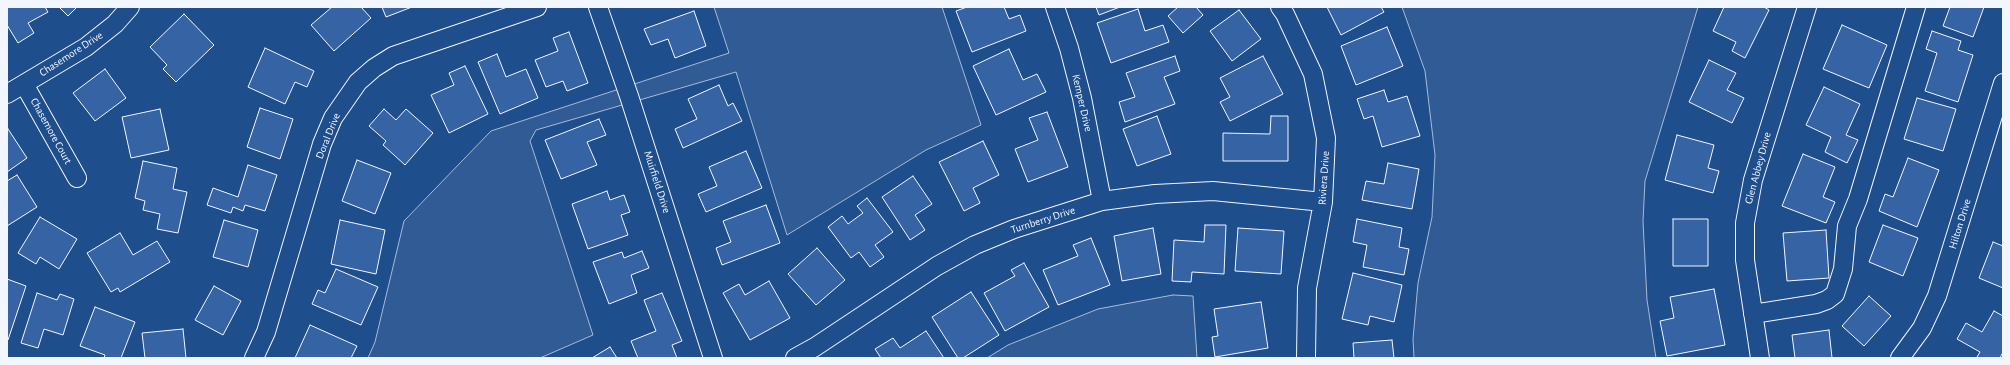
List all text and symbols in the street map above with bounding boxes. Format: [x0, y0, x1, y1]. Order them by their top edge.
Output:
street label: Chasemore Drive [37, 29, 105, 79]
street label: Kemper Drive [1069, 73, 1095, 133]
street label: Chasemore Court [27, 96, 75, 166]
street label: Doral Drive [313, 111, 343, 161]
street label: Glen Abbey Drive [1742, 131, 1774, 205]
street label: Muirfield Drive [641, 149, 673, 215]
street label: Riviera Drive [1316, 150, 1332, 206]
street label: Hilton Drive [1946, 197, 1974, 251]
street label: Turnberry Drive [1009, 203, 1077, 237]

